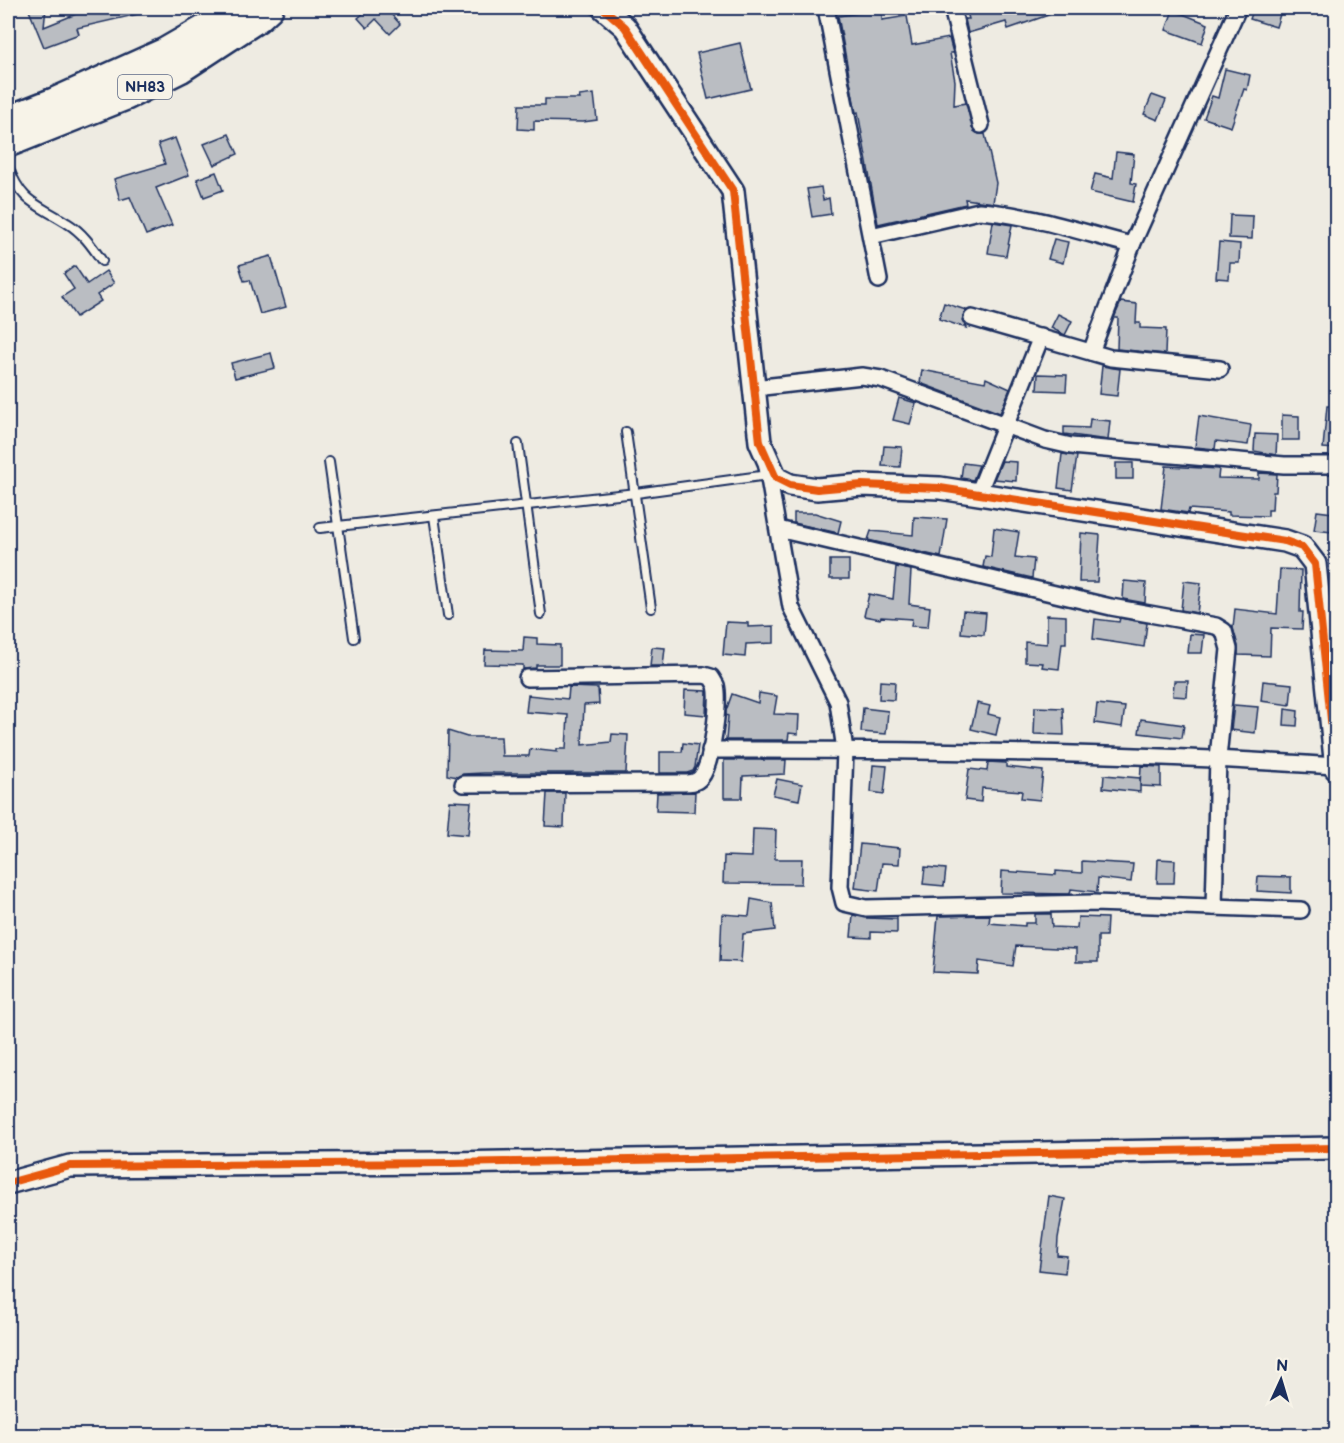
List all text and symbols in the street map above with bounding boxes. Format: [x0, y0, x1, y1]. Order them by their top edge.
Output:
road number: NH83 [118, 75, 172, 99]
north arrow [1251, 1350, 1311, 1410]
text: N [1275, 1357, 1289, 1376]

